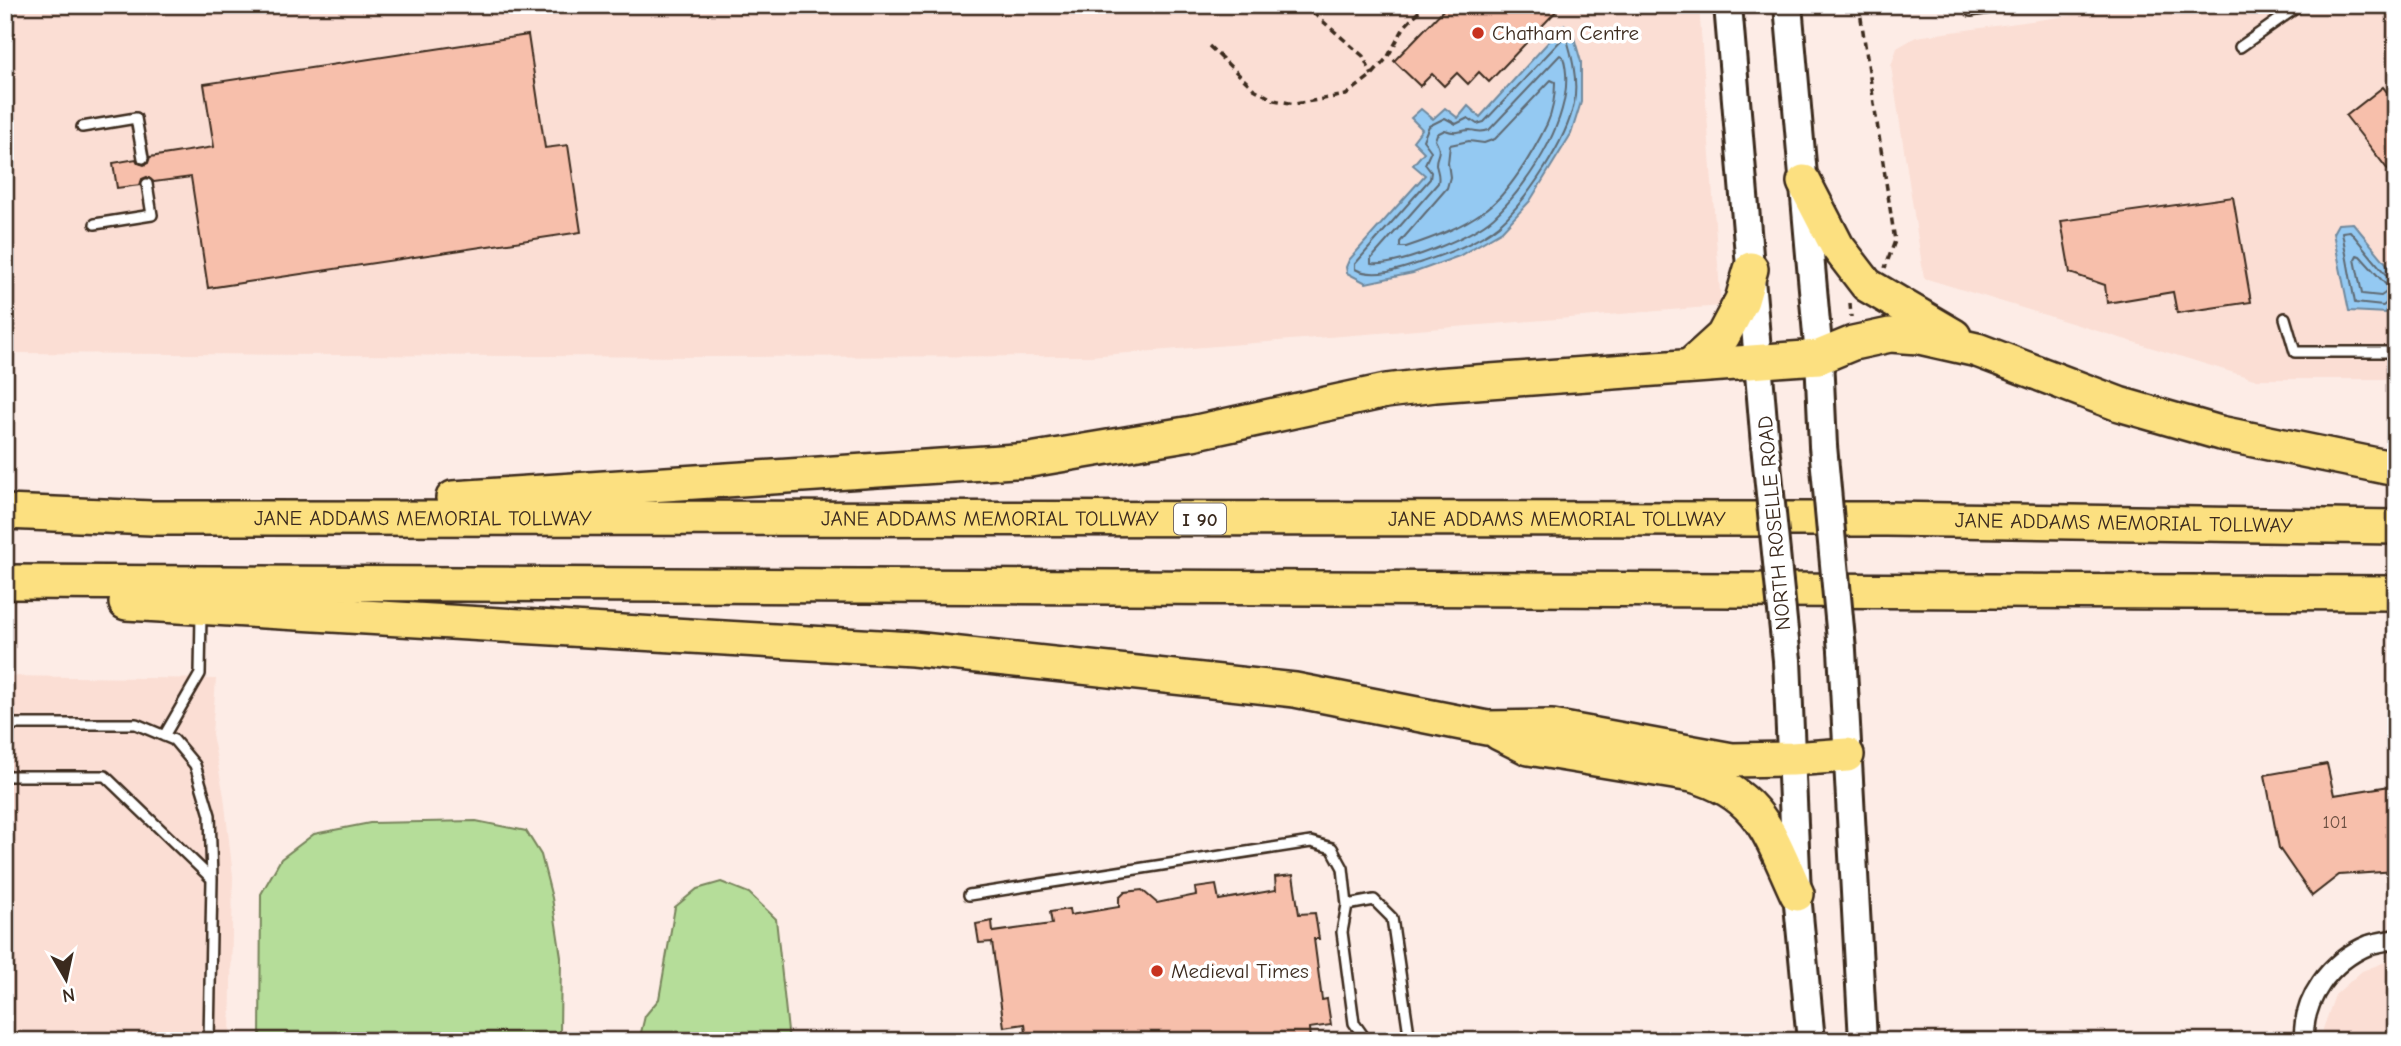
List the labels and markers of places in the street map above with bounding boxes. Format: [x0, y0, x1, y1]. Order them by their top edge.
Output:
place label: Chatham Centre [1492, 21, 1639, 45]
marker: Chatham Centre [1470, 25, 1486, 41]
place label: Medieval Times [1171, 959, 1309, 983]
marker: Medieval Times [1149, 963, 1165, 979]

